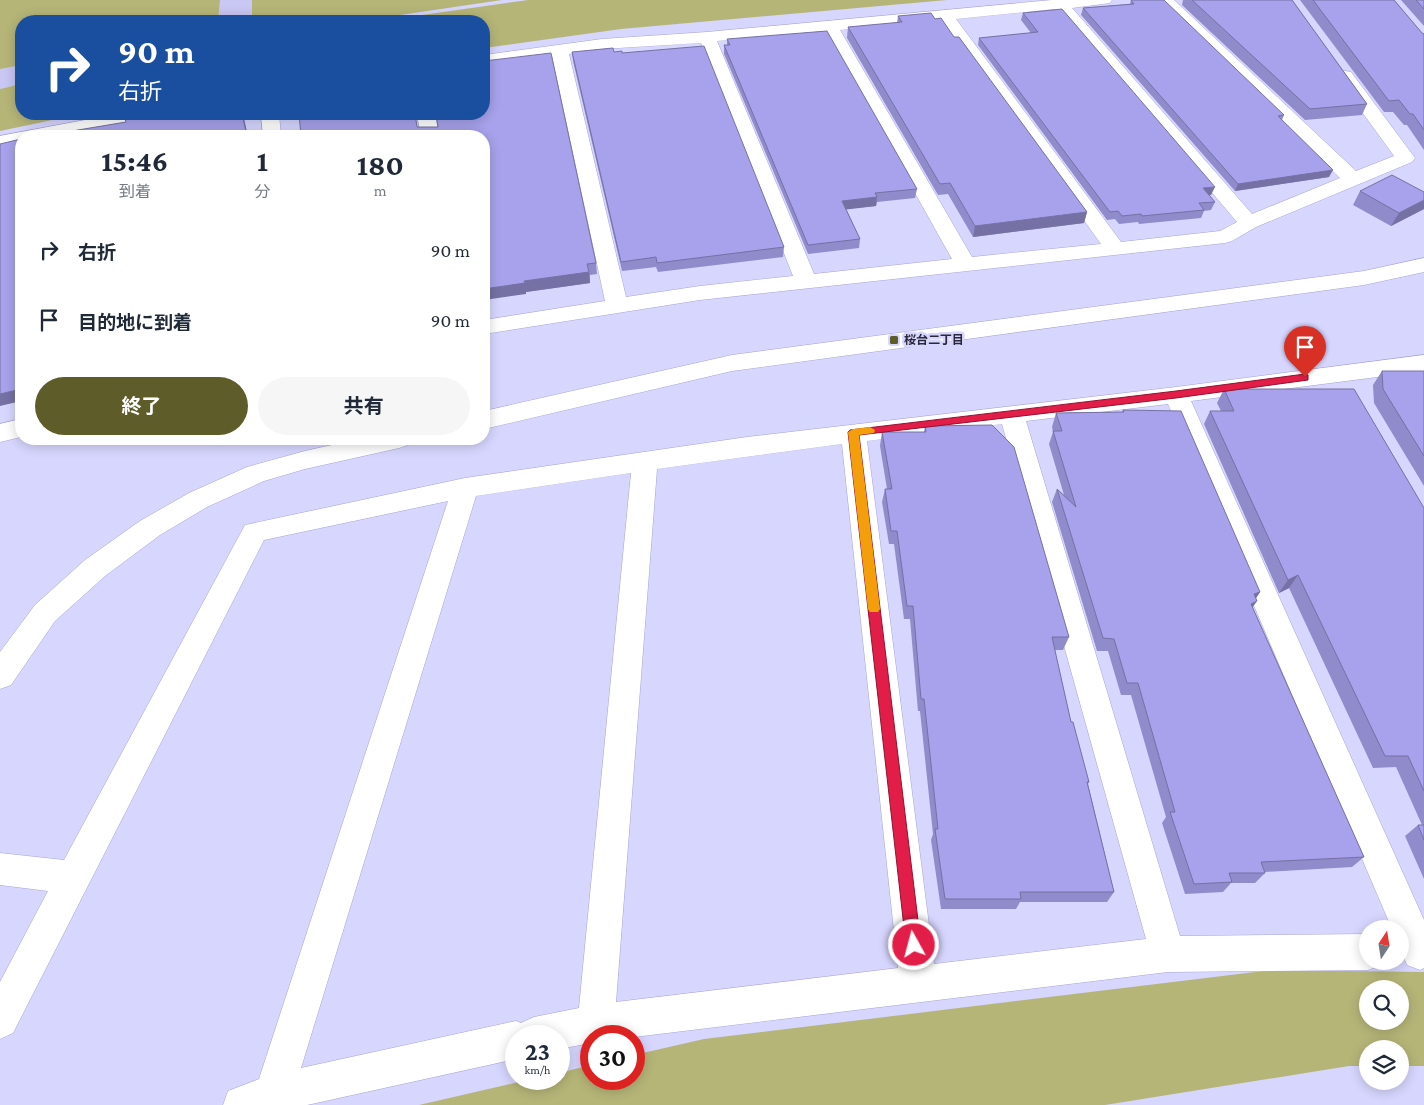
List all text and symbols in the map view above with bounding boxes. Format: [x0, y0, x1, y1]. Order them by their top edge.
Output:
text: 90 m [118, 32, 195, 71]
icon: right [35, 35, 100, 100]
text: 右折 [118, 79, 162, 104]
text: 15:46 [101, 144, 168, 177]
text: 1 [257, 144, 268, 177]
text: 180 [357, 148, 404, 181]
text: m [374, 182, 387, 199]
text: 到着 [119, 183, 151, 200]
text: 分 [254, 183, 270, 200]
icon: right [35, 236, 63, 264]
text: 90 m [431, 240, 470, 261]
text: 右折 [78, 242, 116, 263]
icon: arrive [35, 306, 63, 334]
text: 90 m [431, 310, 470, 331]
text: 目的地に到着 [78, 312, 192, 333]
pin [1284, 326, 1326, 377]
place label: 桜台二丁目 [904, 333, 964, 347]
icon: arrive [1291, 333, 1319, 361]
marker: 桜台二丁目 [888, 334, 900, 346]
button: 終了 [35, 377, 248, 435]
button: 共有 [258, 377, 470, 435]
position arrow [887, 918, 939, 970]
north arrow [1359, 920, 1409, 970]
map controls [1359, 920, 1409, 1090]
button: search [1359, 980, 1409, 1030]
speed limit sign: 30 [580, 1025, 645, 1090]
text: 23 [525, 1038, 550, 1065]
button: layers [1359, 1040, 1409, 1090]
text: km/h [525, 1063, 550, 1077]

